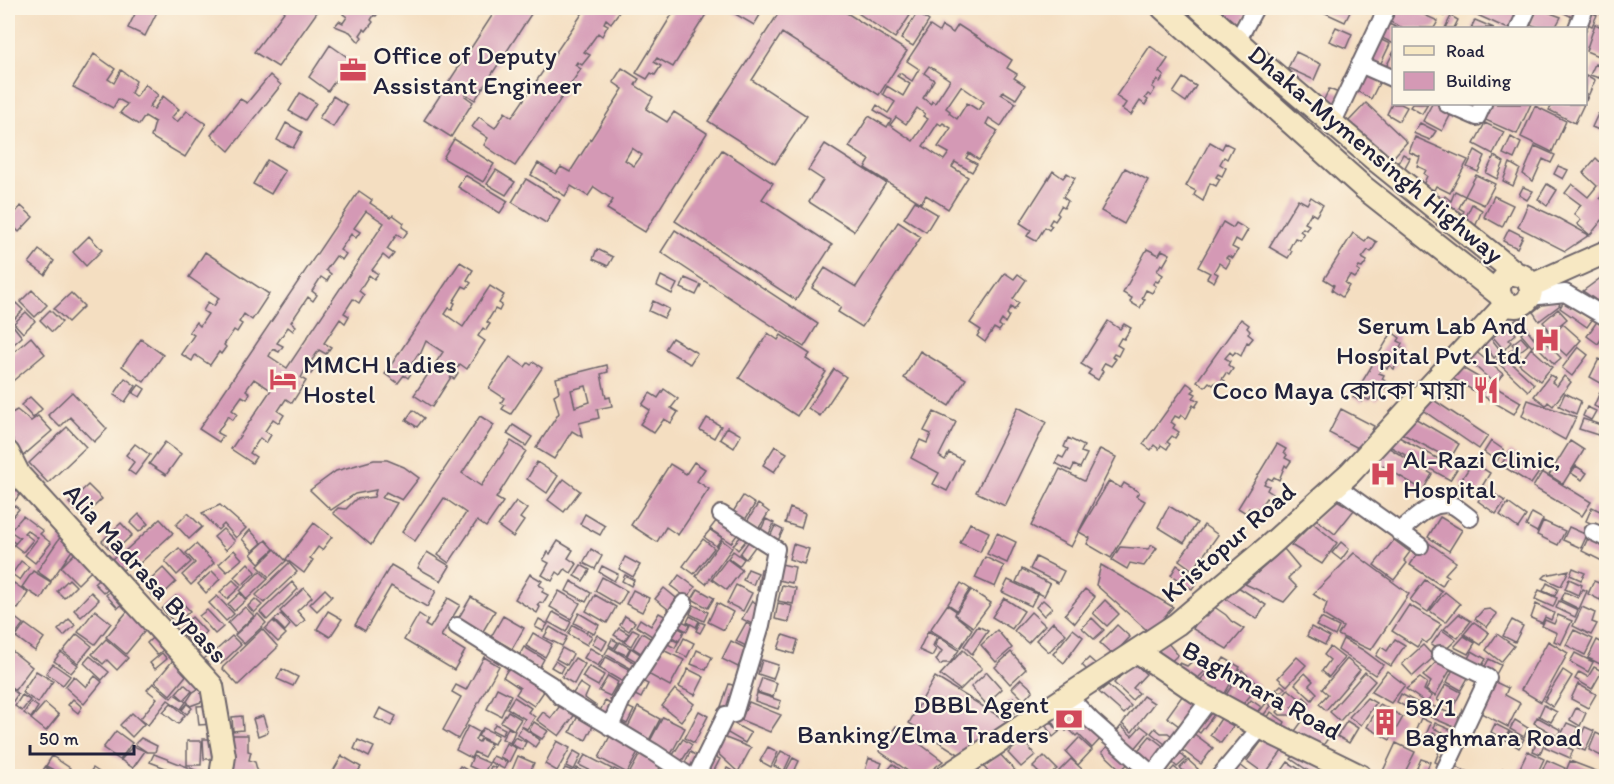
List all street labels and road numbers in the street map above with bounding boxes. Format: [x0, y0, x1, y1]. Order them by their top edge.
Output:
street label: Dhaka-Mymensingh Highway [1242, 38, 1510, 270]
street label: Kristopur Road [1154, 475, 1302, 609]
street label: Alia Madrasa Bypass [57, 477, 235, 669]
street label: Baghmara Road [1177, 633, 1347, 747]

